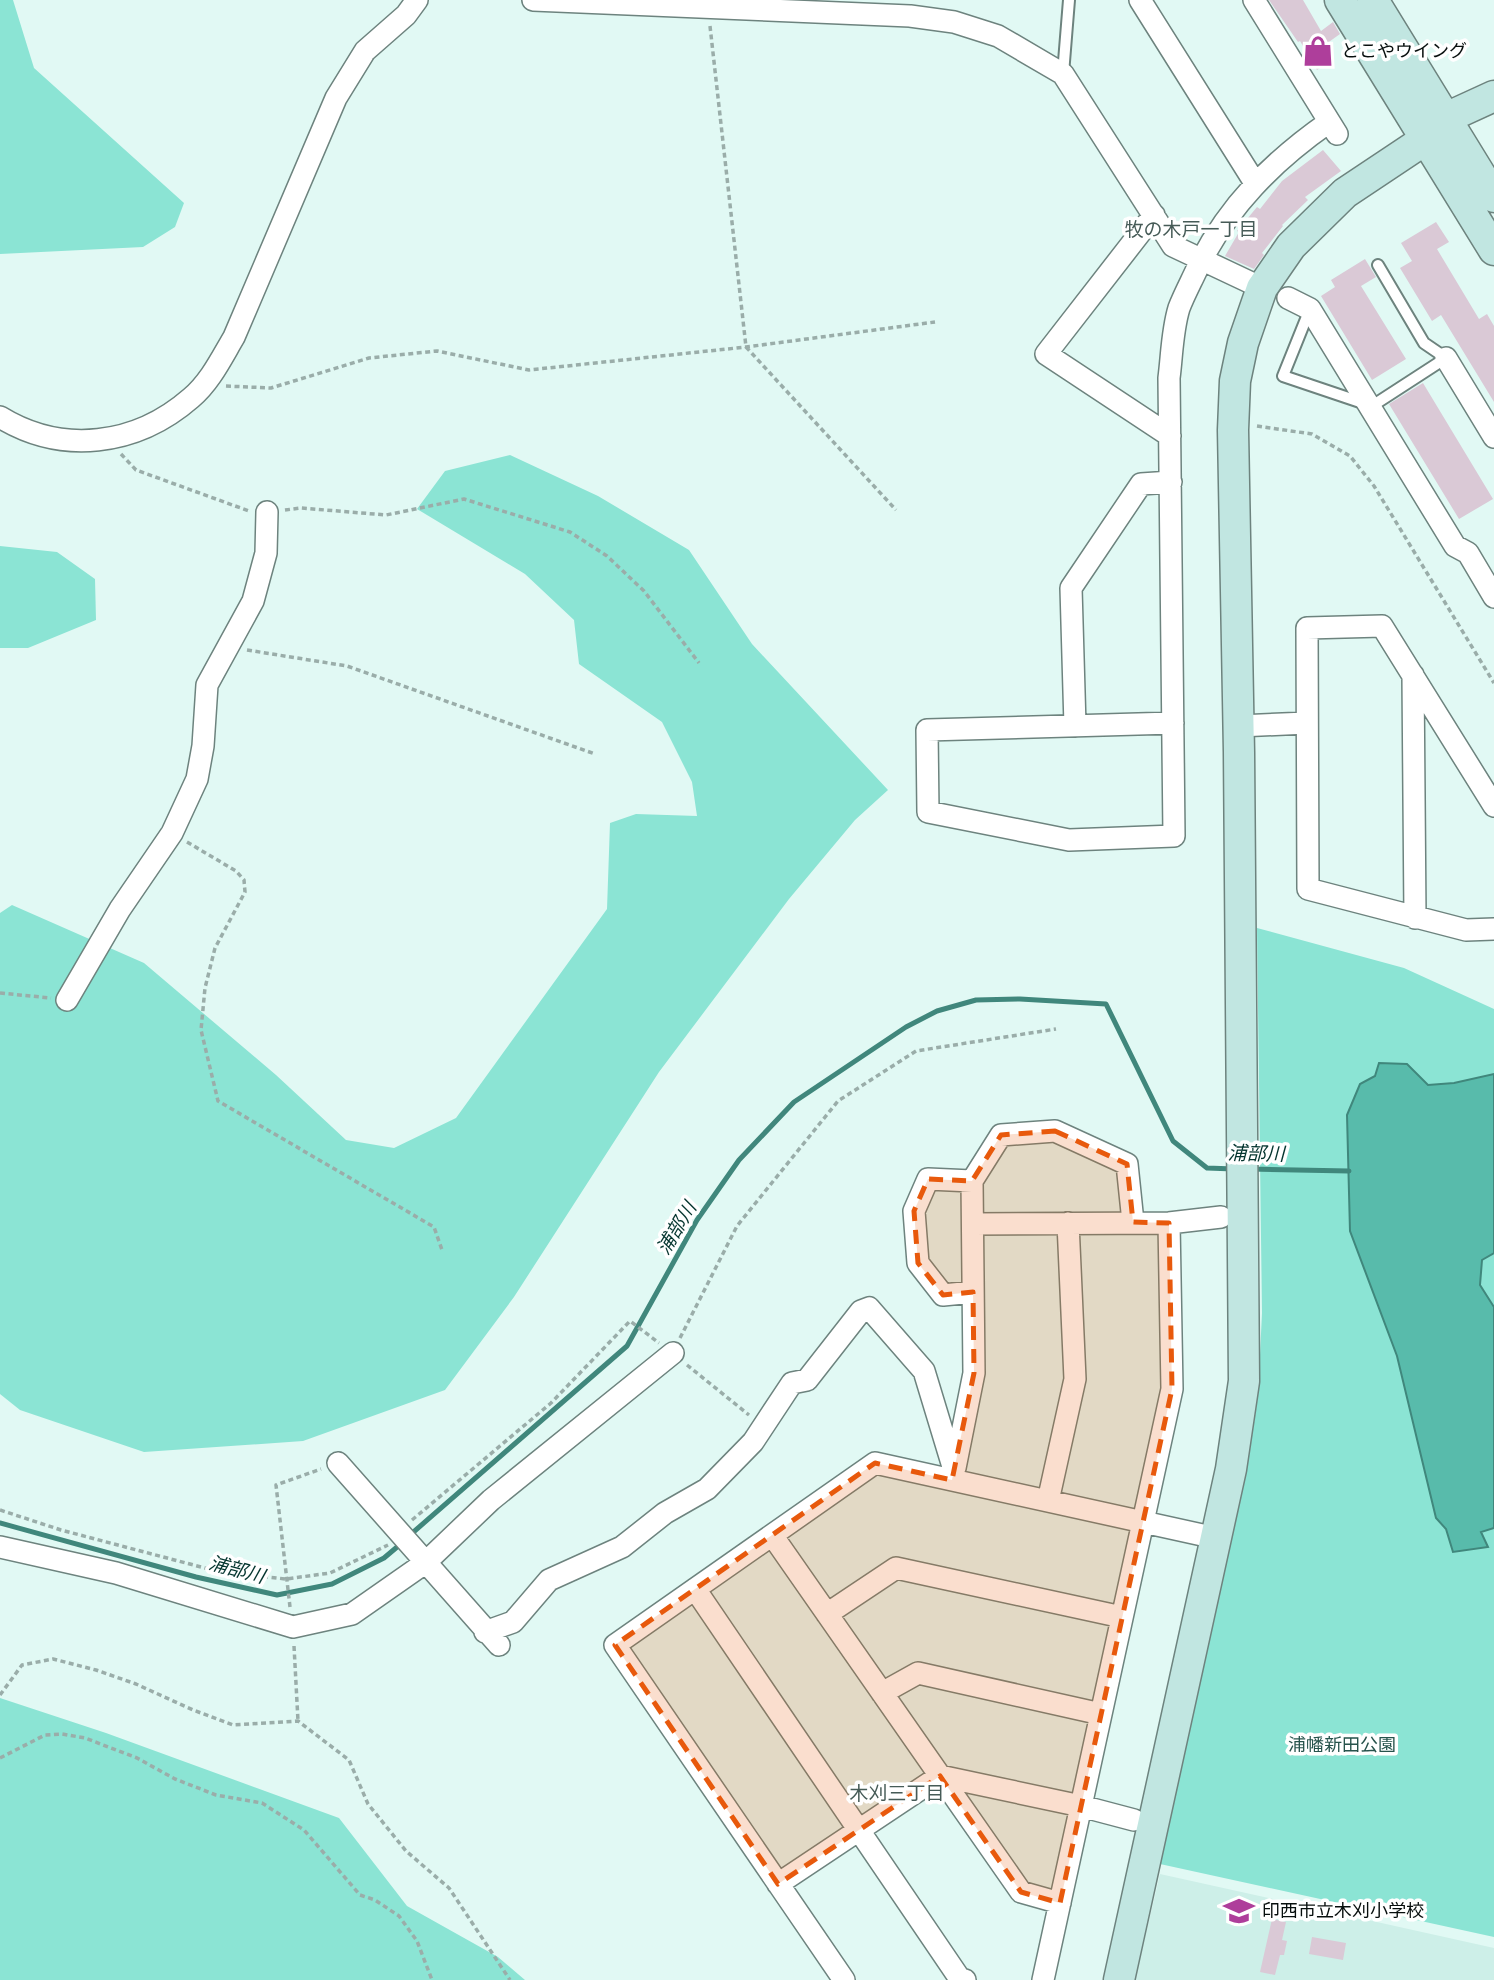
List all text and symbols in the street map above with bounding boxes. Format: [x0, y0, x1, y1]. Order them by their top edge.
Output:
shop icon: とこやウイング [1301, 34, 1335, 68]
place label: とこやウイング [1341, 40, 1467, 61]
district label: 牧の木戸一丁目 [1124, 218, 1258, 241]
water label: 浦部川 [1227, 1142, 1287, 1166]
water label: 浦部川 [652, 1196, 702, 1259]
water label: 浦部川 [206, 1551, 269, 1588]
park label: 浦幡新田公園 [1288, 1734, 1396, 1755]
district label: 木刈三丁目 [849, 1782, 945, 1805]
school or university icon: 印西市立木刈小学校 [1222, 1894, 1256, 1928]
place label: 印西市立木刈小学校 [1262, 1900, 1424, 1921]

